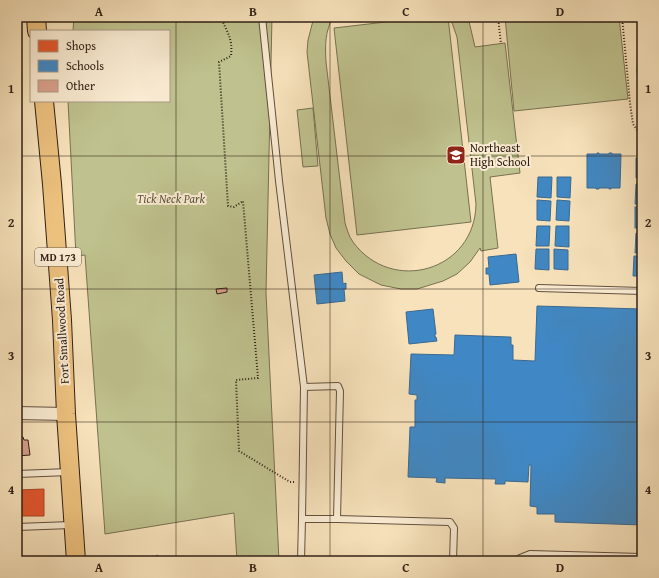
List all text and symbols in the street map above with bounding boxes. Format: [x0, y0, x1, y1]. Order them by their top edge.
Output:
text: A [95, 2, 104, 21]
text: B [249, 2, 257, 21]
text: C [402, 2, 410, 21]
text: D [556, 2, 564, 21]
legend [30, 30, 170, 102]
text: Shops [66, 37, 96, 54]
text: Schools [66, 57, 104, 74]
text: Other [66, 77, 95, 94]
text: 1 [8, 79, 14, 98]
text: 1 [645, 79, 651, 98]
place label: Northeast High School [470, 139, 531, 170]
school or university icon: Northeast High School [445, 144, 467, 166]
park label: Tick Neck Park [137, 190, 205, 207]
text: 2 [8, 213, 15, 232]
text: 2 [645, 213, 652, 232]
road number: MD 173 [35, 248, 81, 266]
street label: Fort Smallwood Road [50, 277, 73, 384]
text: 3 [8, 346, 14, 365]
text: 3 [645, 346, 651, 365]
text: 4 [8, 480, 15, 499]
text: 4 [645, 480, 652, 499]
text: A [95, 558, 104, 577]
text: B [249, 558, 257, 577]
text: C [402, 558, 410, 577]
text: D [556, 558, 564, 577]

